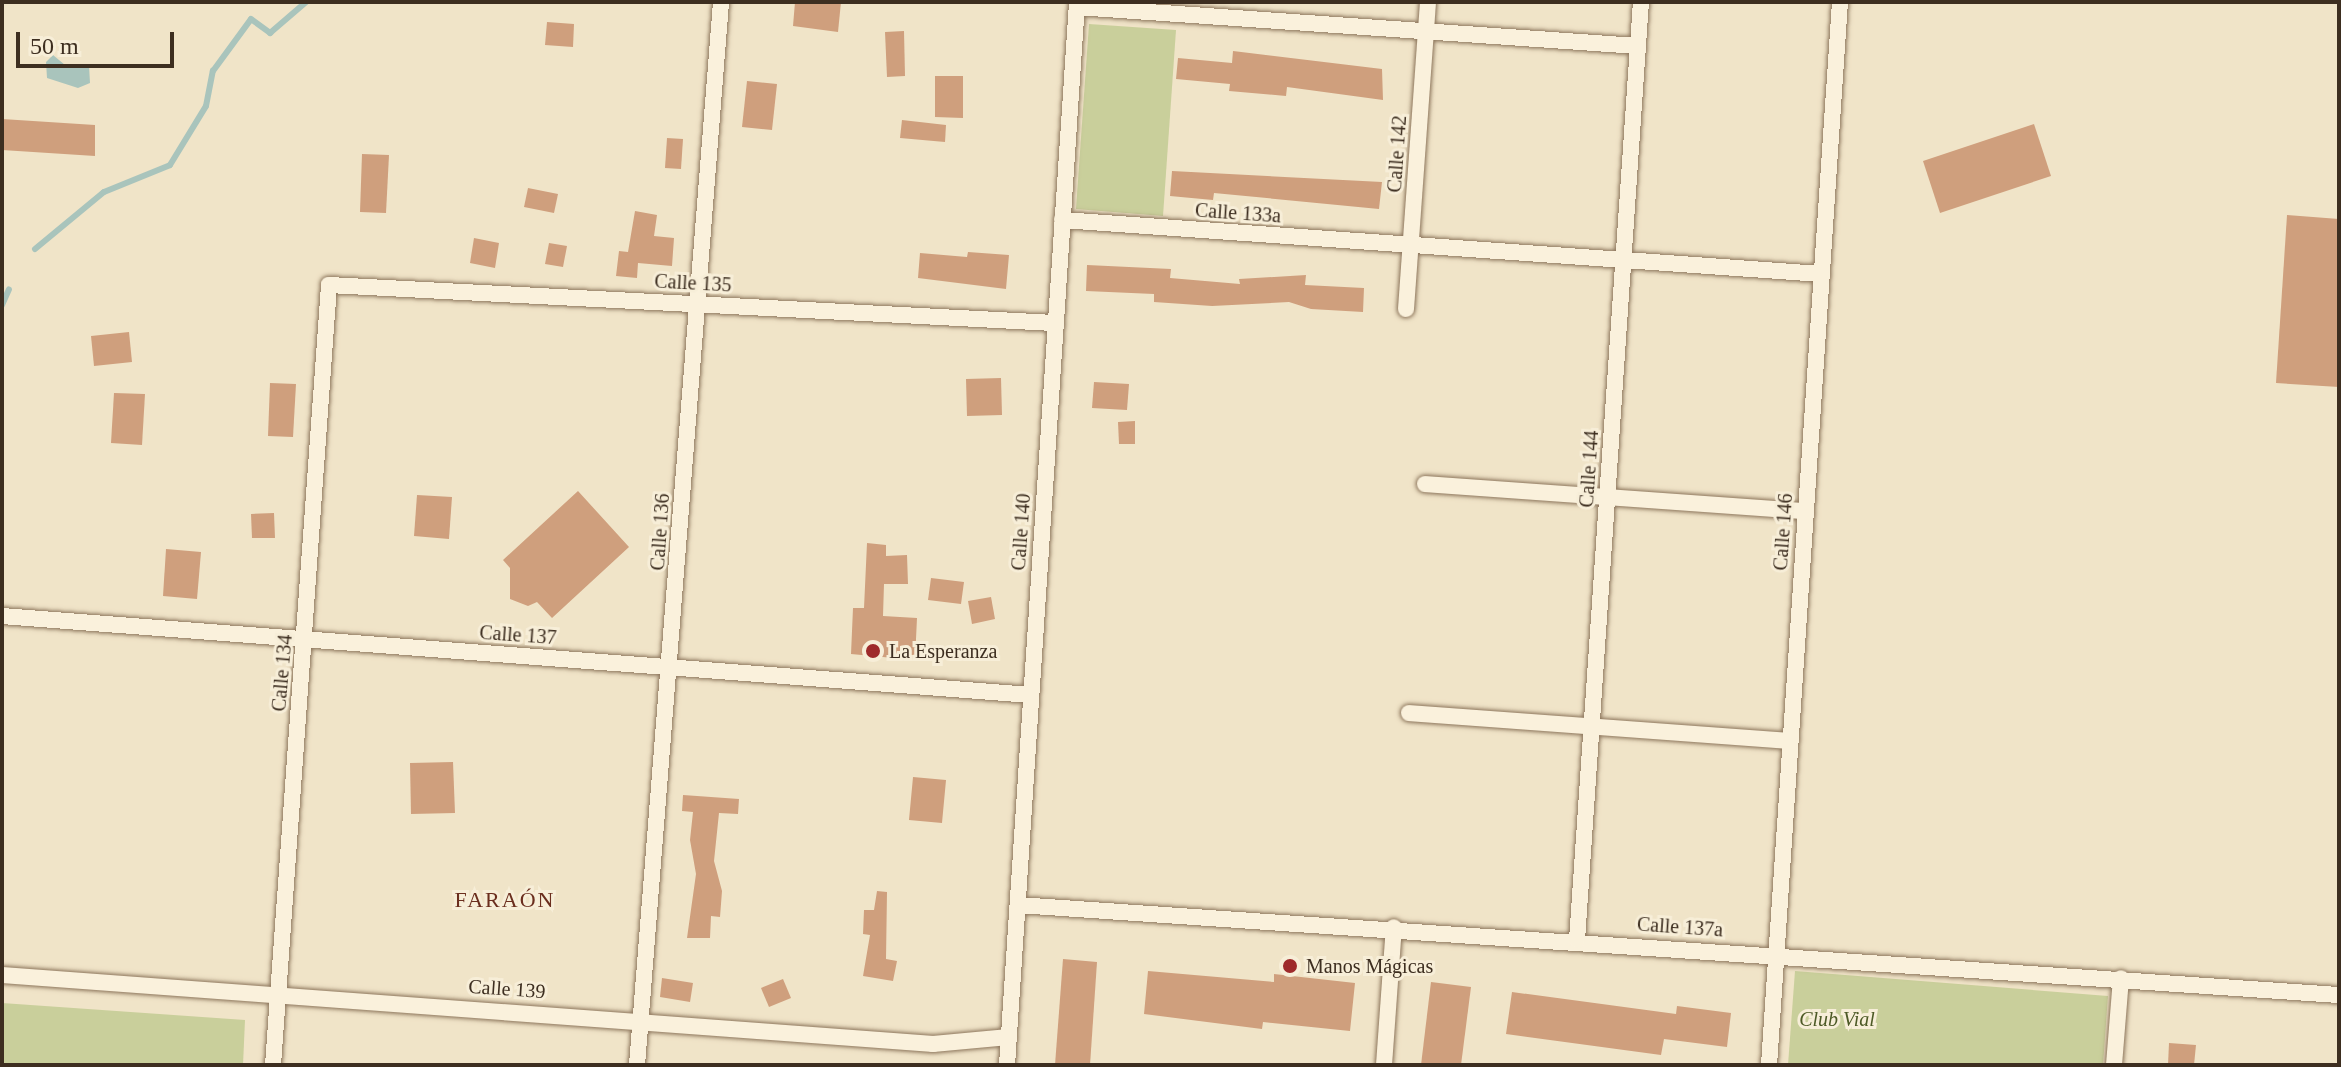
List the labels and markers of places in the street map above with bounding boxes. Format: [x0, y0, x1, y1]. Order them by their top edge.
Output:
place label: La Esperanza [889, 639, 997, 663]
marker: La Esperanza [864, 642, 882, 660]
place label: Manos Mágicas [1306, 954, 1433, 978]
marker: Manos Mágicas [1281, 957, 1299, 975]

